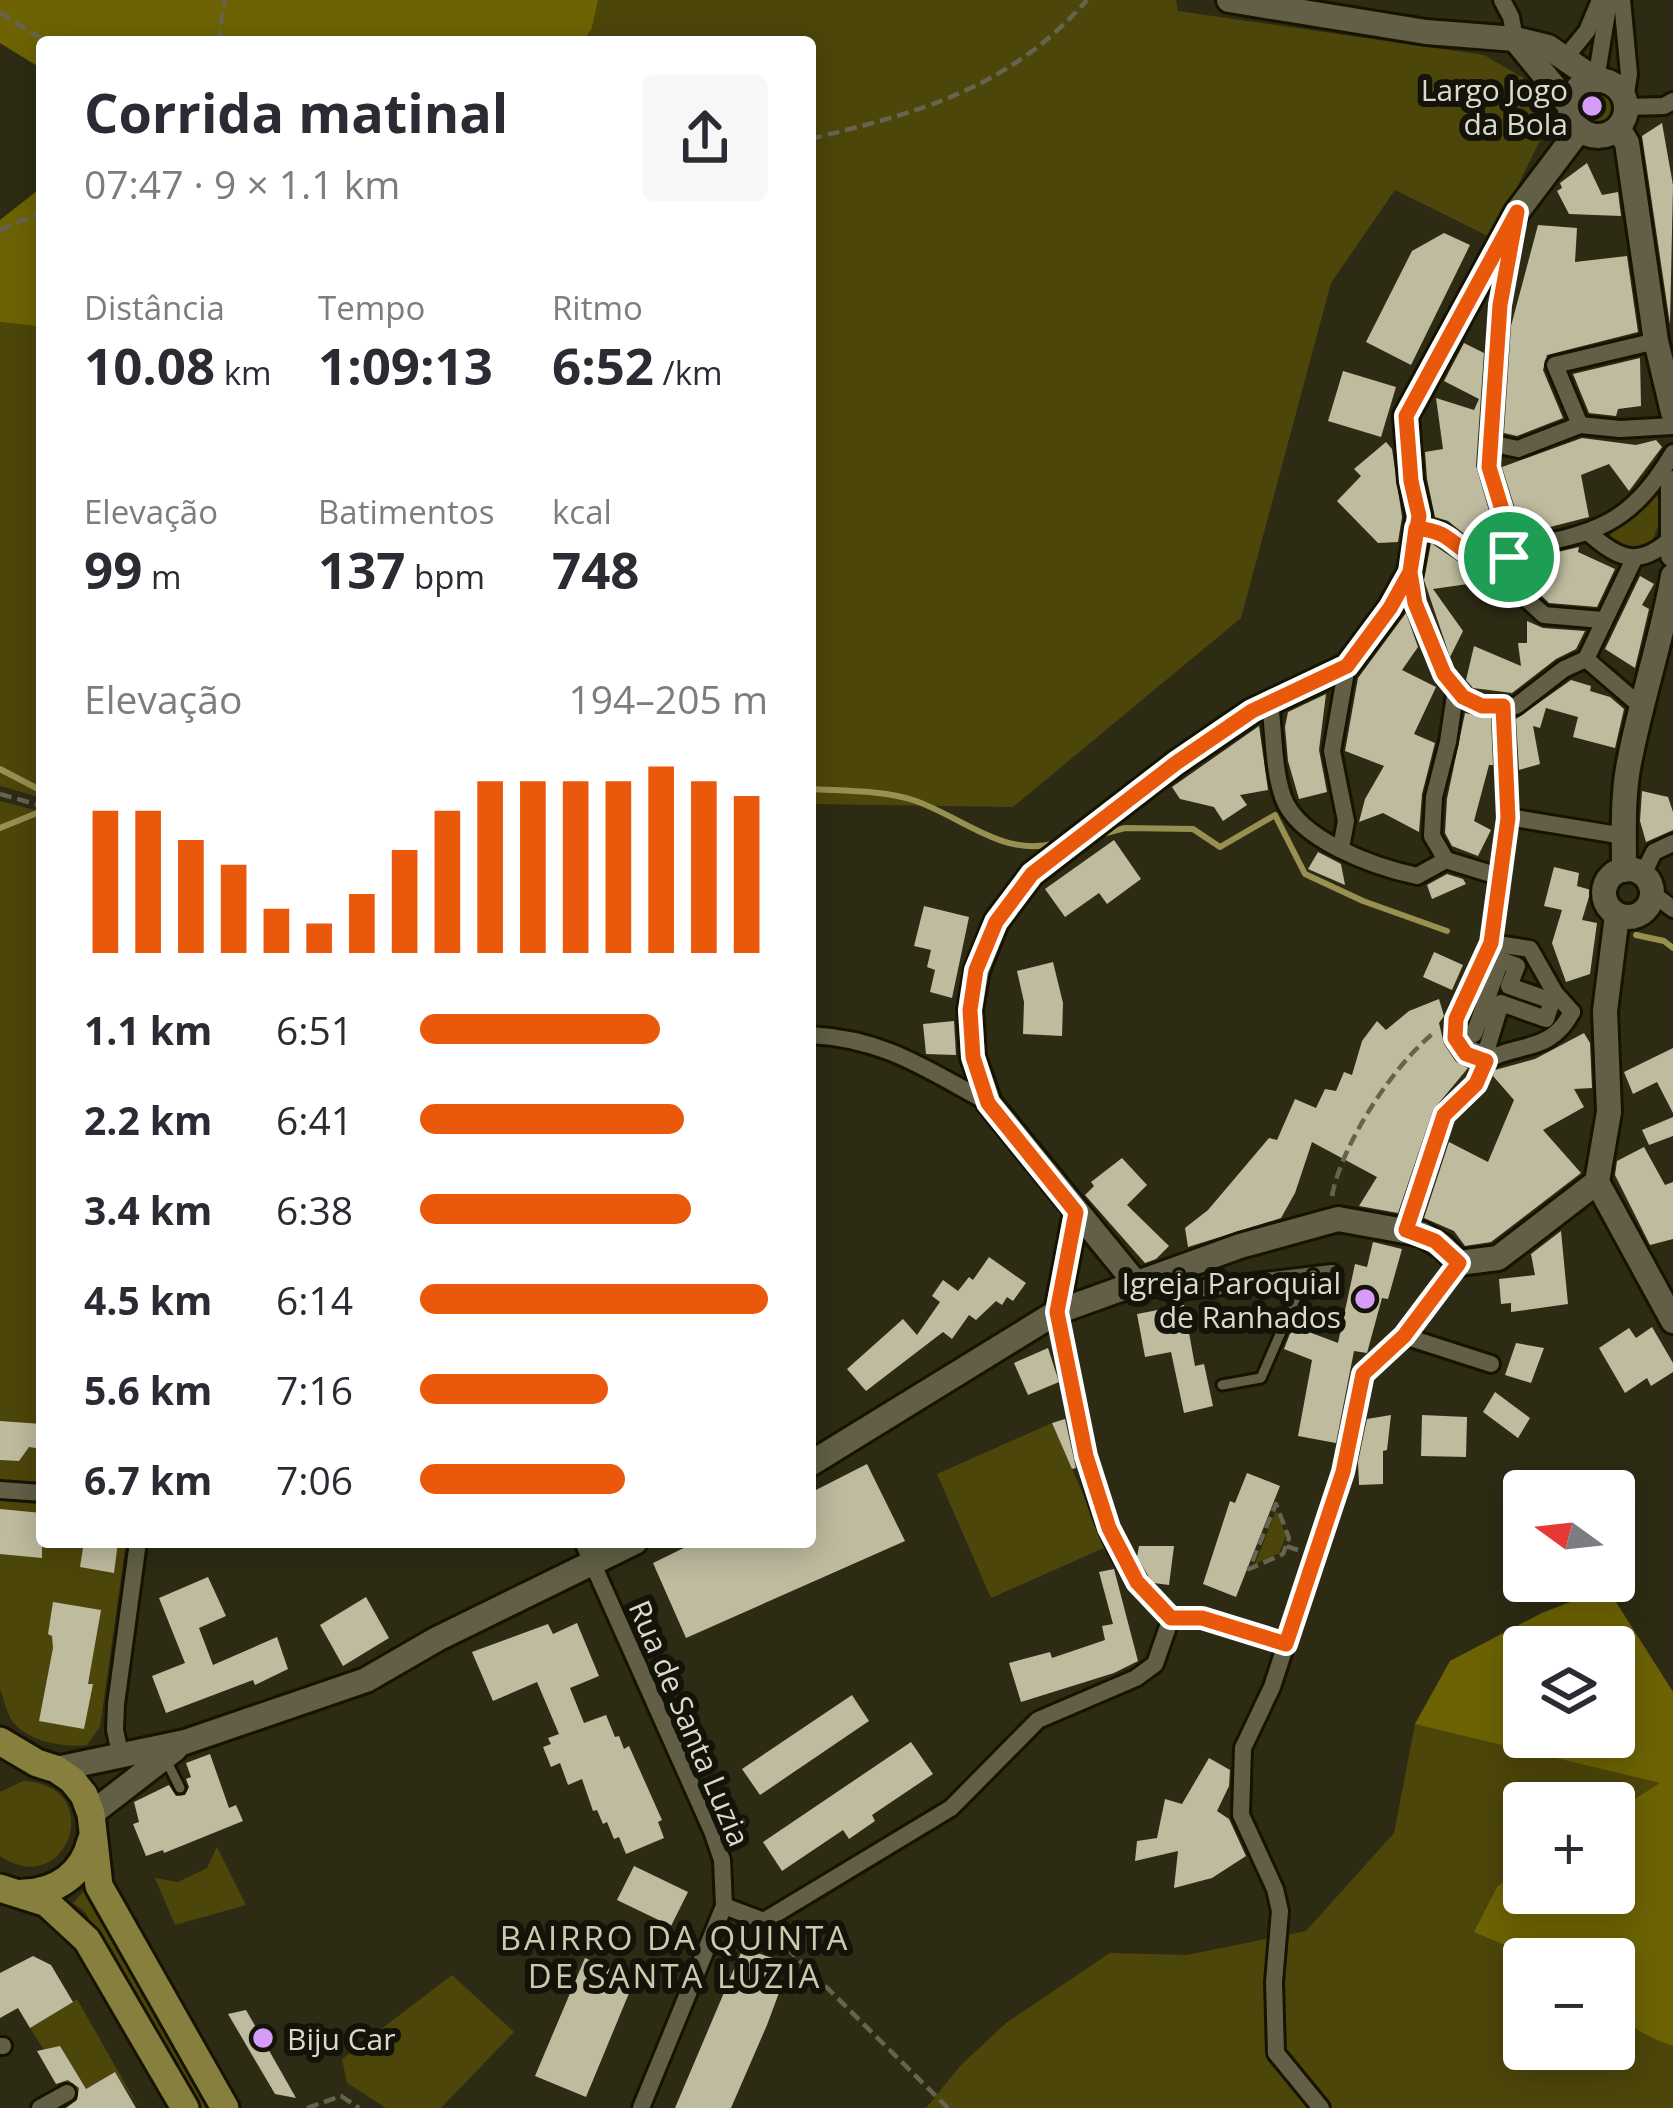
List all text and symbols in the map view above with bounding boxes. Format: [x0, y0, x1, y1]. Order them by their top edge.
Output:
place label: Largo Jogo da Bola [1421, 69, 1568, 144]
text: Corrida matinal [84, 75, 508, 149]
button: share [642, 75, 768, 201]
marker: Largo Jogo da Bola [1579, 93, 1605, 119]
text: 07:47 · 9 × 1.1 km [84, 157, 400, 210]
text: Distância [84, 285, 225, 330]
text: Tempo [318, 285, 425, 330]
text: Ritmo [552, 285, 643, 330]
text: 10.08 [84, 330, 215, 400]
text: 1:09:13 [318, 330, 493, 400]
text: 6:52 [552, 330, 654, 400]
text: km [215, 350, 272, 395]
text: /km [654, 350, 723, 395]
text: Elevação [84, 489, 218, 534]
text: Batimentos [318, 489, 494, 534]
text: kcal [552, 489, 612, 534]
pin [1458, 506, 1560, 608]
icon: arrive [1476, 524, 1542, 590]
text: 99 [84, 534, 142, 604]
text: 137 [318, 534, 405, 604]
text: 748 [552, 534, 639, 604]
text: m [142, 554, 181, 599]
text: bpm [405, 554, 485, 599]
text: Elevação [84, 672, 242, 725]
text: 194–205 m [568, 672, 768, 725]
text: 1.1 km [84, 1003, 212, 1056]
text: 6:51 [276, 1003, 353, 1056]
text: 2.2 km [84, 1093, 212, 1146]
text: 6:41 [276, 1093, 353, 1146]
text: 3.4 km [84, 1183, 212, 1236]
text: 6:38 [276, 1183, 353, 1236]
place label: Igreja Paroquial de Ranhados [1122, 1262, 1341, 1337]
text: 4.5 km [84, 1273, 212, 1326]
text: 6:14 [276, 1273, 353, 1326]
marker: Igreja Paroquial de Ranhados [1352, 1286, 1378, 1312]
text: 5.6 km [84, 1363, 212, 1416]
text: 7:16 [276, 1363, 353, 1416]
text: 6.7 km [84, 1453, 212, 1506]
text: 7:06 [276, 1453, 353, 1506]
north arrow [1503, 1470, 1635, 1602]
map controls [1503, 1470, 1635, 2070]
street label: Rua de Santa Luzia [620, 1594, 760, 1852]
button: layers [1503, 1626, 1635, 1758]
button: + [1503, 1782, 1635, 1914]
district label: BAIRRO DA QUINTA DE SANTA LUZIA [500, 1915, 850, 1998]
button: − [1503, 1938, 1635, 2070]
place label: Biju Car [287, 2018, 396, 2059]
marker: Biju Car [250, 2025, 276, 2051]

